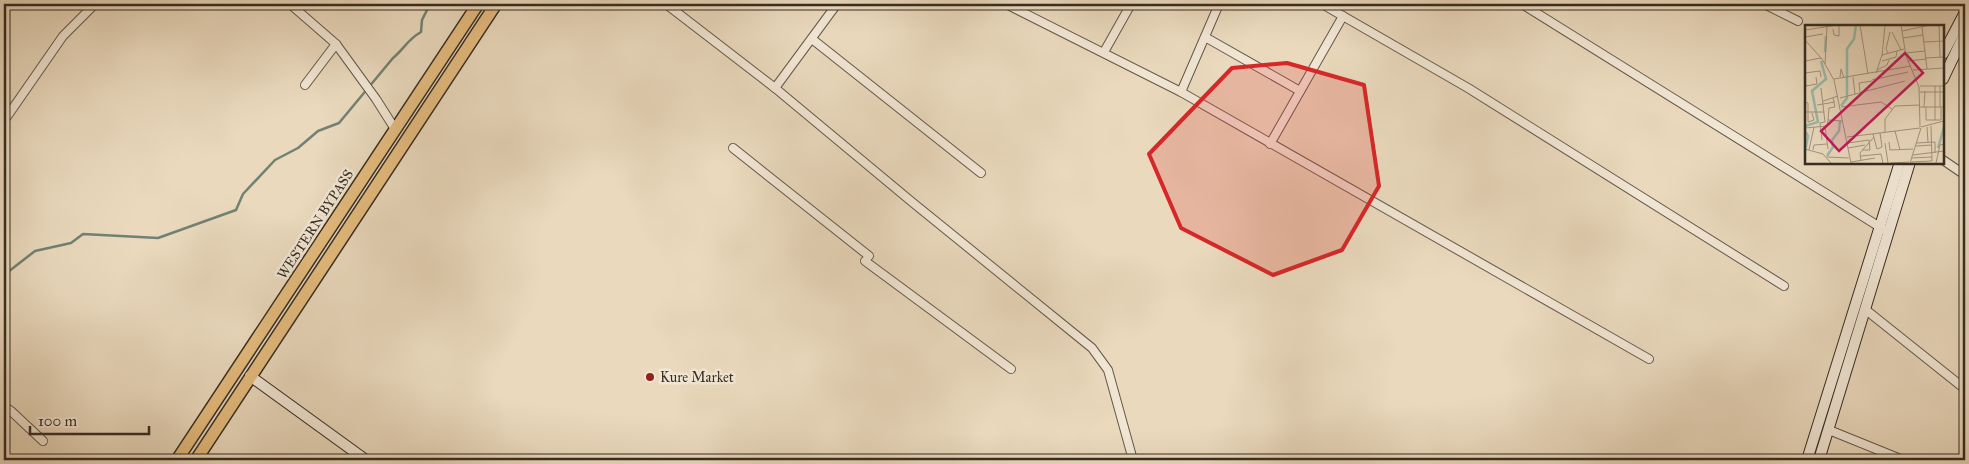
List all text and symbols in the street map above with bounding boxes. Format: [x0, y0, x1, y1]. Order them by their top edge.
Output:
inset map [1805, 25, 1944, 164]
street label: WESTERN BYPASS [274, 166, 357, 282]
place label: Kure Market [660, 369, 734, 386]
marker: Kure Market [644, 371, 656, 383]
scale bar [30, 404, 149, 436]
text: 100 m [38, 412, 78, 430]

